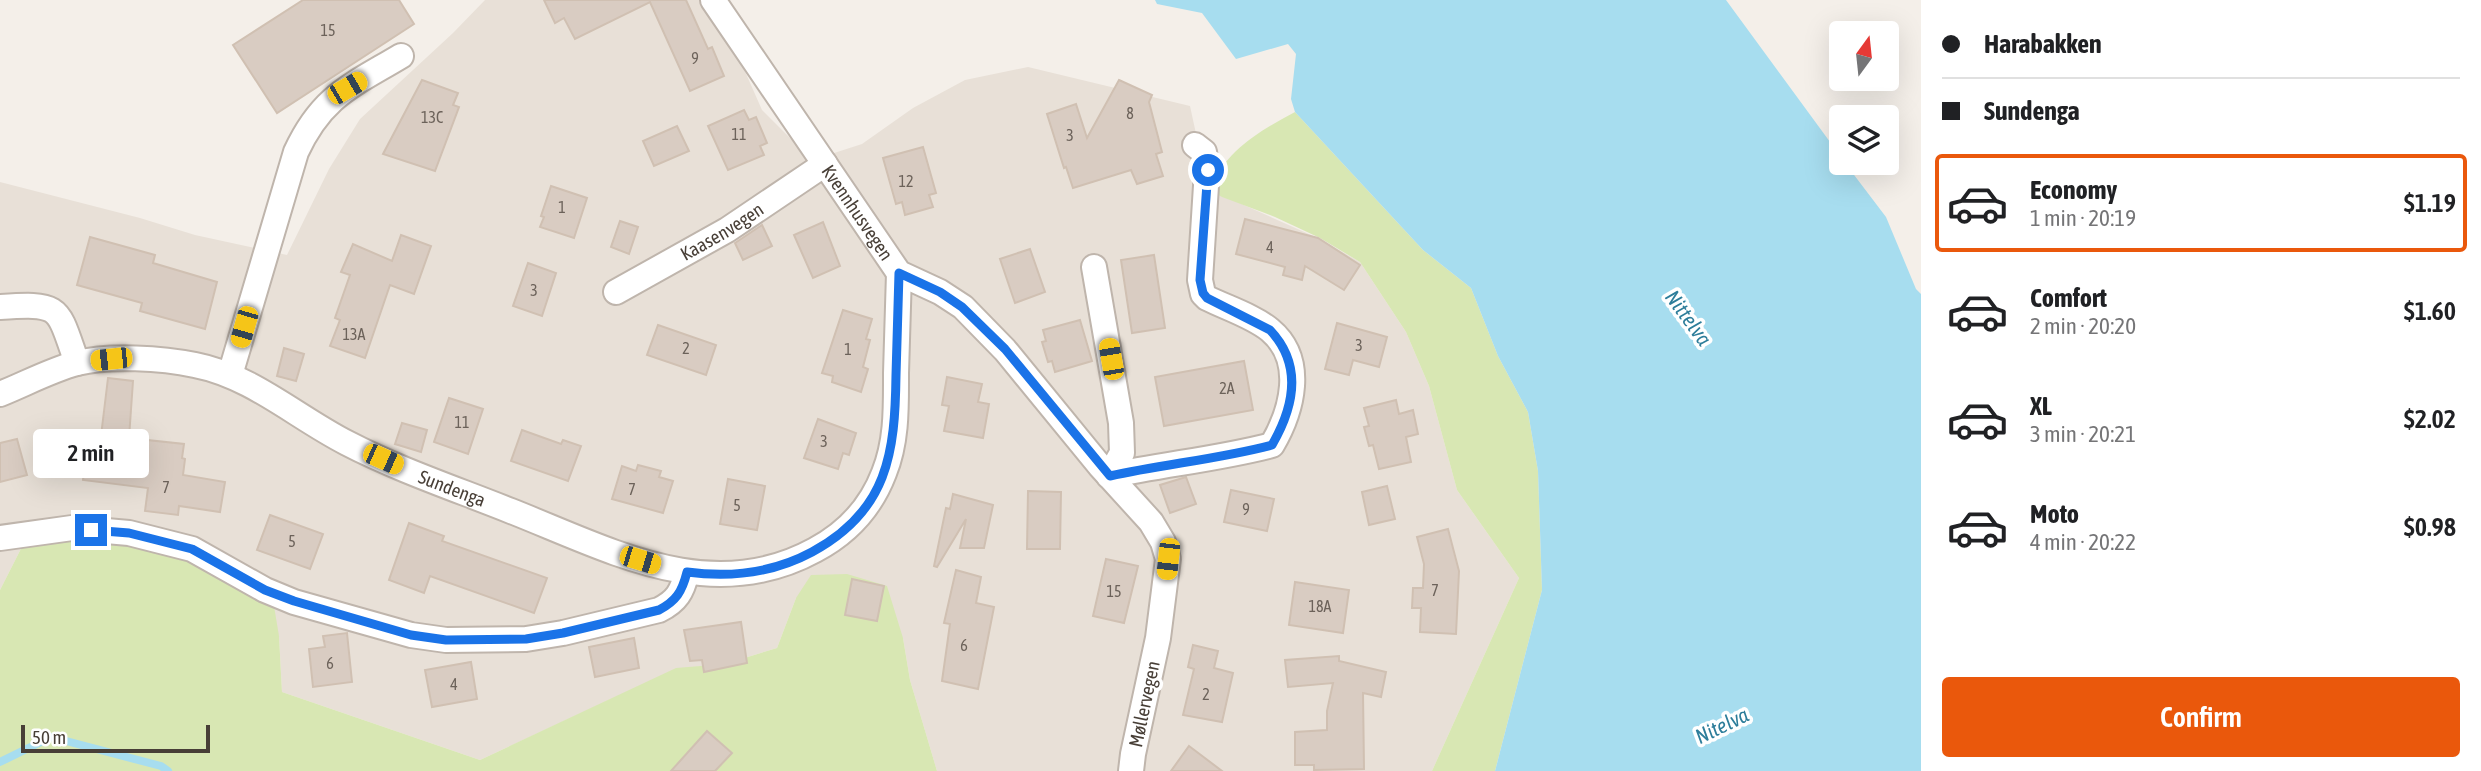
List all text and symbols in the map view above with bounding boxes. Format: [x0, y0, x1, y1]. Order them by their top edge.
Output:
house number: 15 [320, 21, 336, 39]
north arrow [1829, 21, 1899, 91]
map controls [1829, 21, 1899, 175]
text: Harabakken [1984, 29, 2102, 59]
house number: 9 [691, 49, 699, 67]
car [324, 68, 371, 108]
text: Sundenga [1984, 96, 2080, 126]
house number: 8 [1126, 104, 1134, 122]
button: layers [1829, 105, 1899, 175]
house number: 13C [421, 108, 443, 126]
house number: 11 [731, 125, 747, 143]
house number: 3 [1066, 126, 1074, 144]
route start [1192, 154, 1224, 186]
street label: Kvennhusvegen [817, 161, 898, 264]
house number: 12 [898, 172, 914, 190]
icon: car [1946, 172, 2009, 235]
text: Economy [2030, 175, 2117, 205]
text: $1.19 [2404, 188, 2456, 218]
house number: 1 [558, 198, 566, 216]
street label: Kaasenvegen [676, 198, 768, 265]
text: 1 min · 20:19 [2030, 205, 2136, 231]
house number: 4 [1266, 238, 1274, 256]
icon: car [1946, 280, 2009, 343]
house number: 3 [530, 281, 538, 299]
text: Comfort [2030, 283, 2107, 313]
water label: Nittelva [1661, 285, 1717, 350]
text: $1.60 [2404, 296, 2456, 326]
car [229, 304, 260, 350]
text: 2 min · 20:20 [2030, 313, 2136, 339]
house number: 13A [343, 325, 366, 343]
car [1098, 336, 1125, 382]
house number: 3 [1355, 336, 1363, 354]
house number: 2 [682, 339, 690, 357]
house number: 1 [844, 340, 852, 358]
car [90, 346, 133, 372]
house number: 2A [1219, 379, 1235, 397]
icon: car [1946, 388, 2009, 451]
text: XL [2030, 391, 2052, 421]
text: $2.02 [2404, 404, 2456, 434]
house number: 11 [454, 413, 470, 431]
text: 3 min · 20:21 [2030, 421, 2136, 447]
callout: 2 min [33, 428, 149, 477]
house number: 3 [820, 432, 828, 450]
text: 2 min [68, 440, 114, 466]
car [360, 441, 407, 477]
street label: Sundenga [415, 465, 489, 511]
house number: 7 [162, 478, 170, 496]
house number: 7 [628, 480, 636, 498]
house number: 5 [733, 496, 741, 514]
icon: car [1946, 496, 2009, 559]
text: Moto [2030, 499, 2079, 529]
house number: 9 [1242, 500, 1250, 518]
text: $0.98 [2404, 512, 2456, 542]
route end [75, 514, 107, 546]
text: 4 min · 20:22 [2030, 529, 2136, 555]
house number: 5 [288, 532, 296, 550]
car [1156, 537, 1181, 581]
car [617, 544, 664, 576]
house number: 7 [1431, 581, 1439, 599]
house number: 15 [1106, 582, 1122, 600]
house number: 18A [1309, 597, 1332, 615]
house number: 6 [960, 636, 968, 654]
house number: 6 [326, 654, 334, 672]
street label: Møllervegen [1124, 659, 1164, 749]
house number: 4 [450, 675, 458, 693]
button: Confirm [1942, 677, 2460, 757]
house number: 2 [1202, 685, 1210, 703]
water label: Nitelva [1691, 702, 1752, 748]
scale bar [21, 722, 210, 754]
text: 50 m [32, 726, 66, 748]

